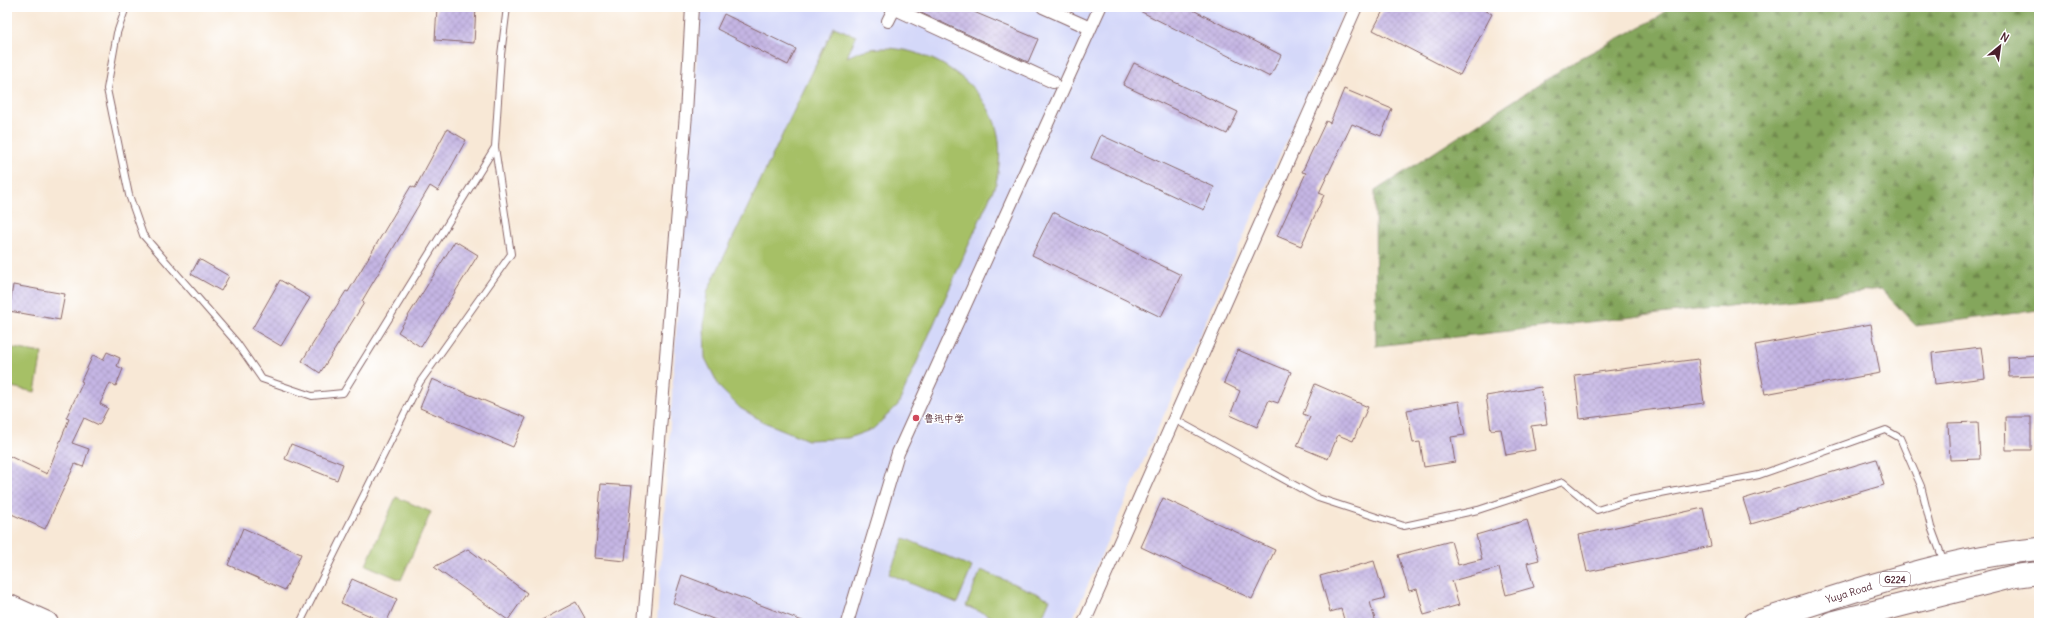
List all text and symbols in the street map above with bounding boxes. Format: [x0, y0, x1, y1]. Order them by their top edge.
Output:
north arrow [1980, 26, 2020, 66]
text: N [1998, 29, 2012, 45]
place label: 鲁迅中学 [924, 412, 964, 425]
marker: 鲁迅中学 [911, 413, 921, 423]
road number: G224 [1880, 572, 1910, 586]
street label: Yuya Road [1824, 580, 1874, 606]

